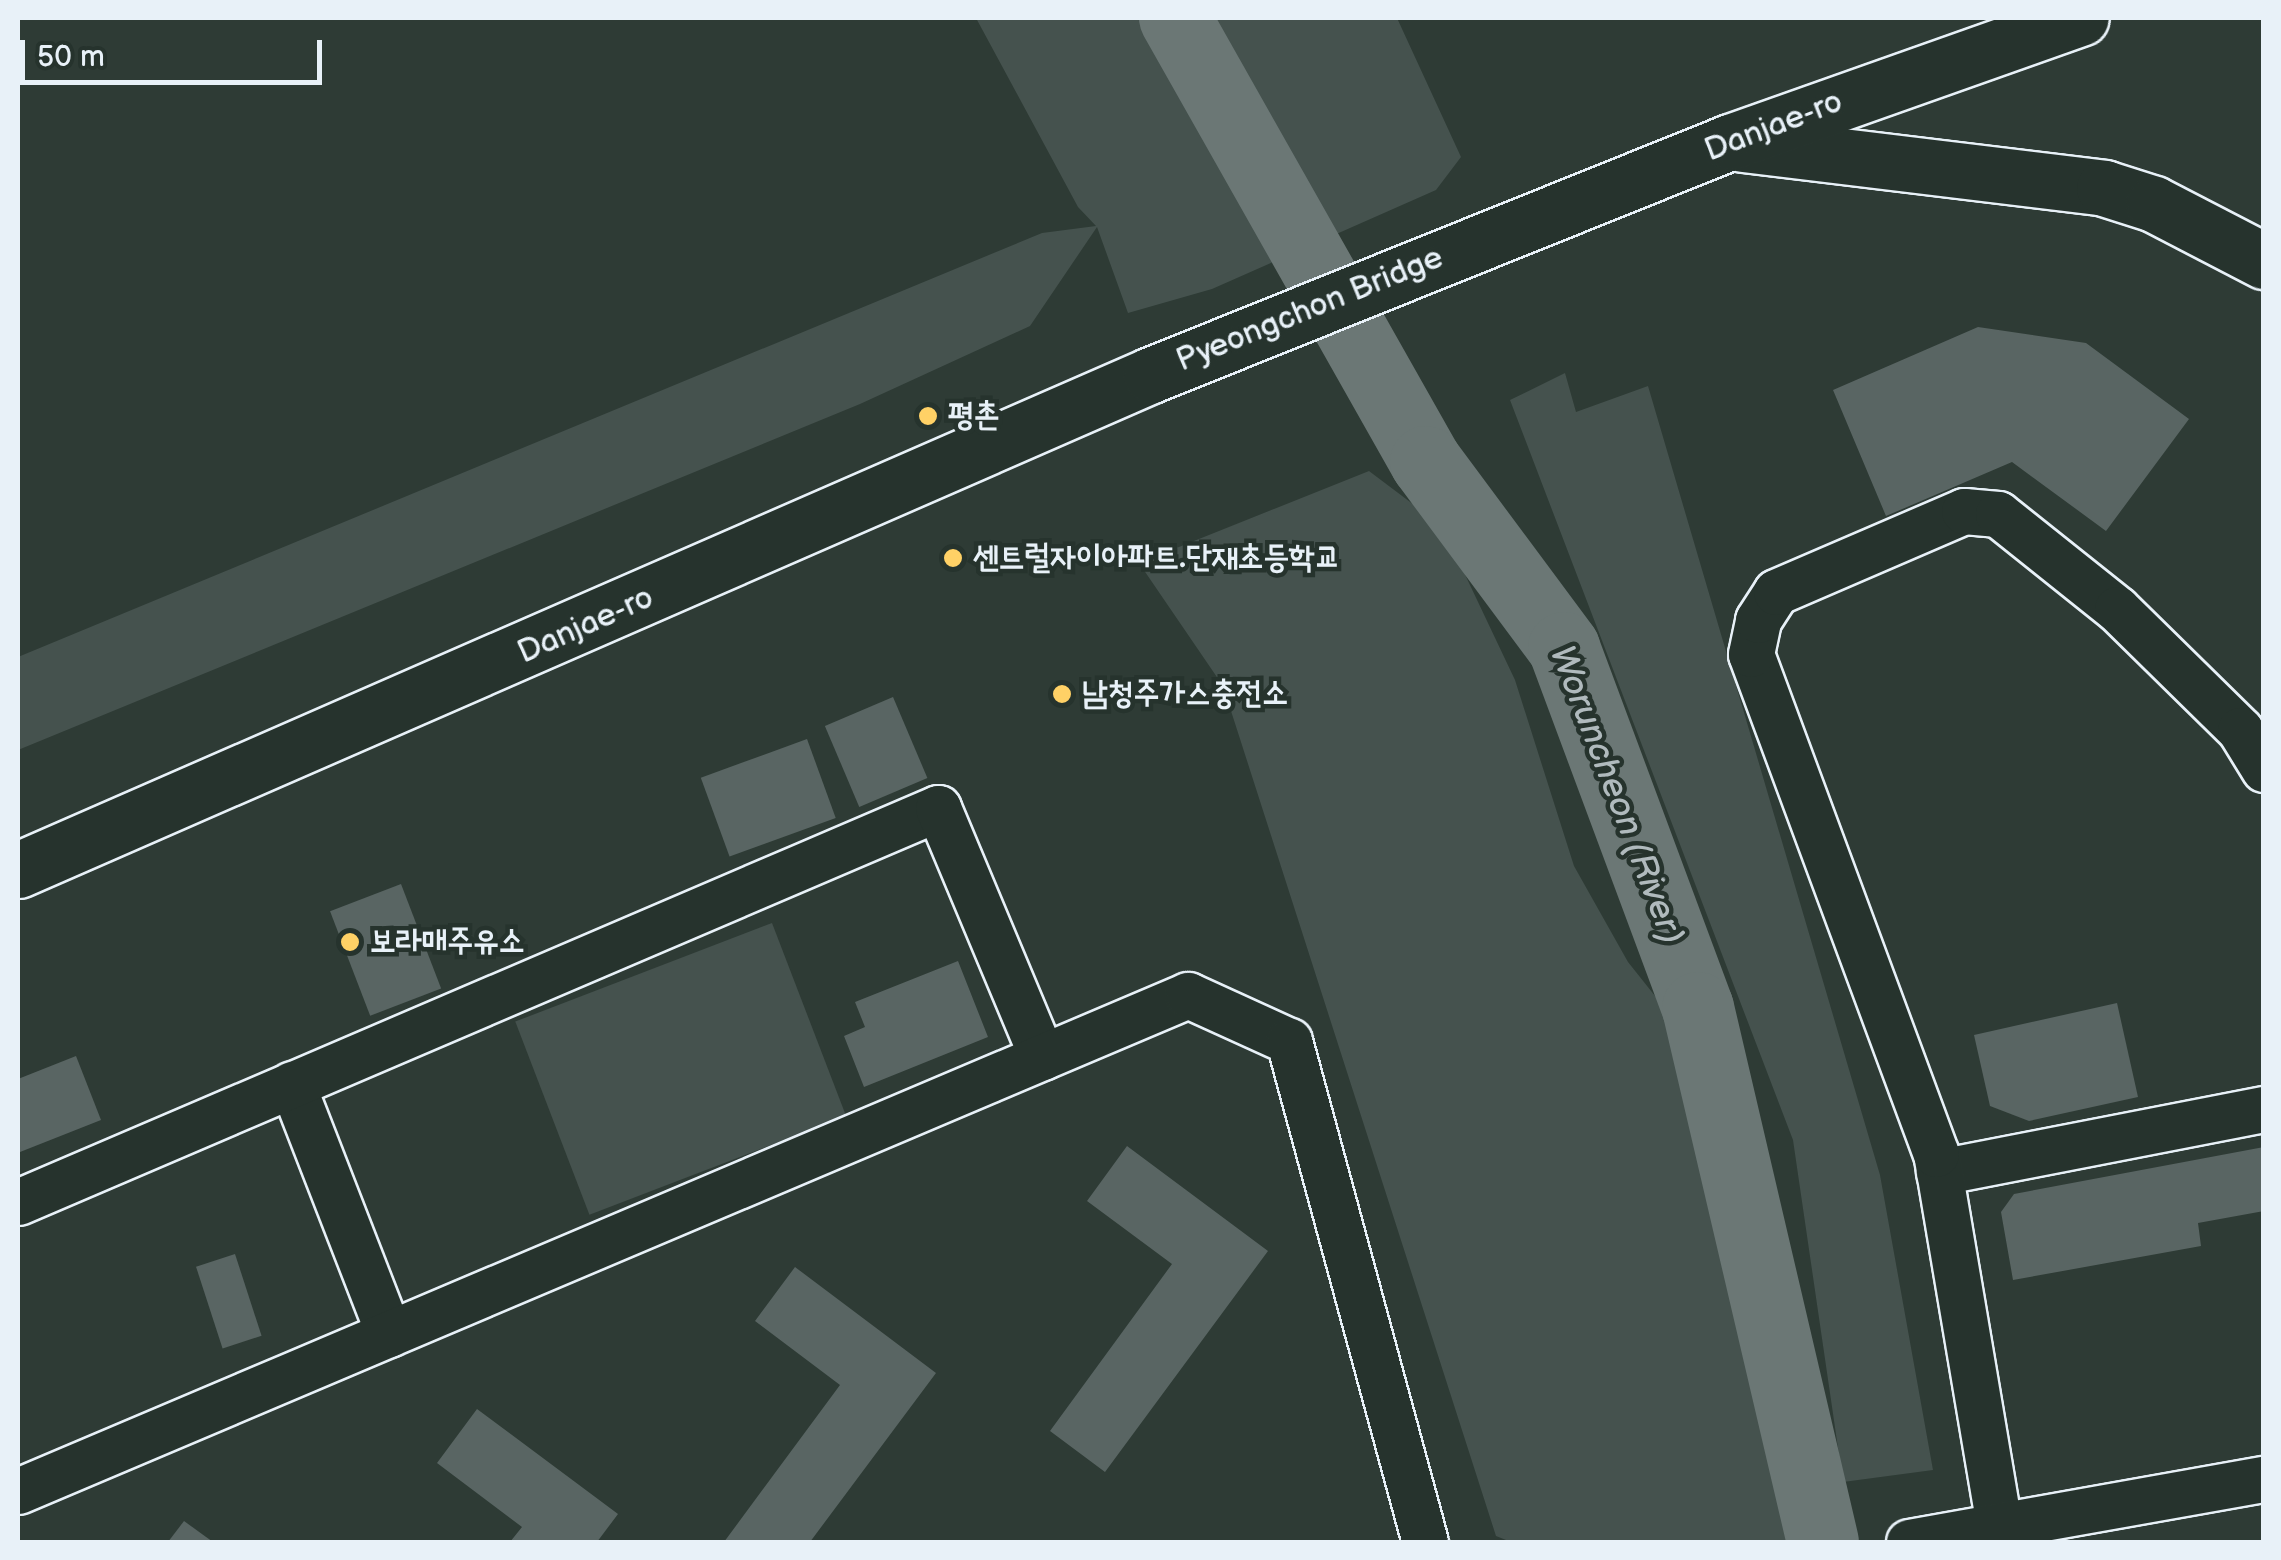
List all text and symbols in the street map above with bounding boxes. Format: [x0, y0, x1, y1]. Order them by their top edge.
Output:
scale bar [25, 20, 328, 82]
text: 50 m [37, 39, 105, 75]
street label: Danjae-ro [1700, 83, 1848, 171]
street label: Pyeongchon Bridge [1171, 239, 1449, 381]
place label: 평촌 [948, 397, 1000, 435]
marker: 평촌 [917, 405, 939, 427]
place label: 센트럴자이아파트.단재초등학교 [973, 539, 1341, 577]
marker: 센트럴자이아파트.단재초등학교 [942, 547, 964, 569]
street label: Danjae-ro [512, 579, 660, 673]
water label: Woruncheon (River) [1540, 640, 1692, 950]
place label: 남청주가스충전소 [1082, 675, 1288, 713]
marker: 남청주가스충전소 [1051, 683, 1073, 705]
place label: 보라매주유소 [370, 923, 524, 961]
marker: 보라매주유소 [339, 931, 361, 953]

